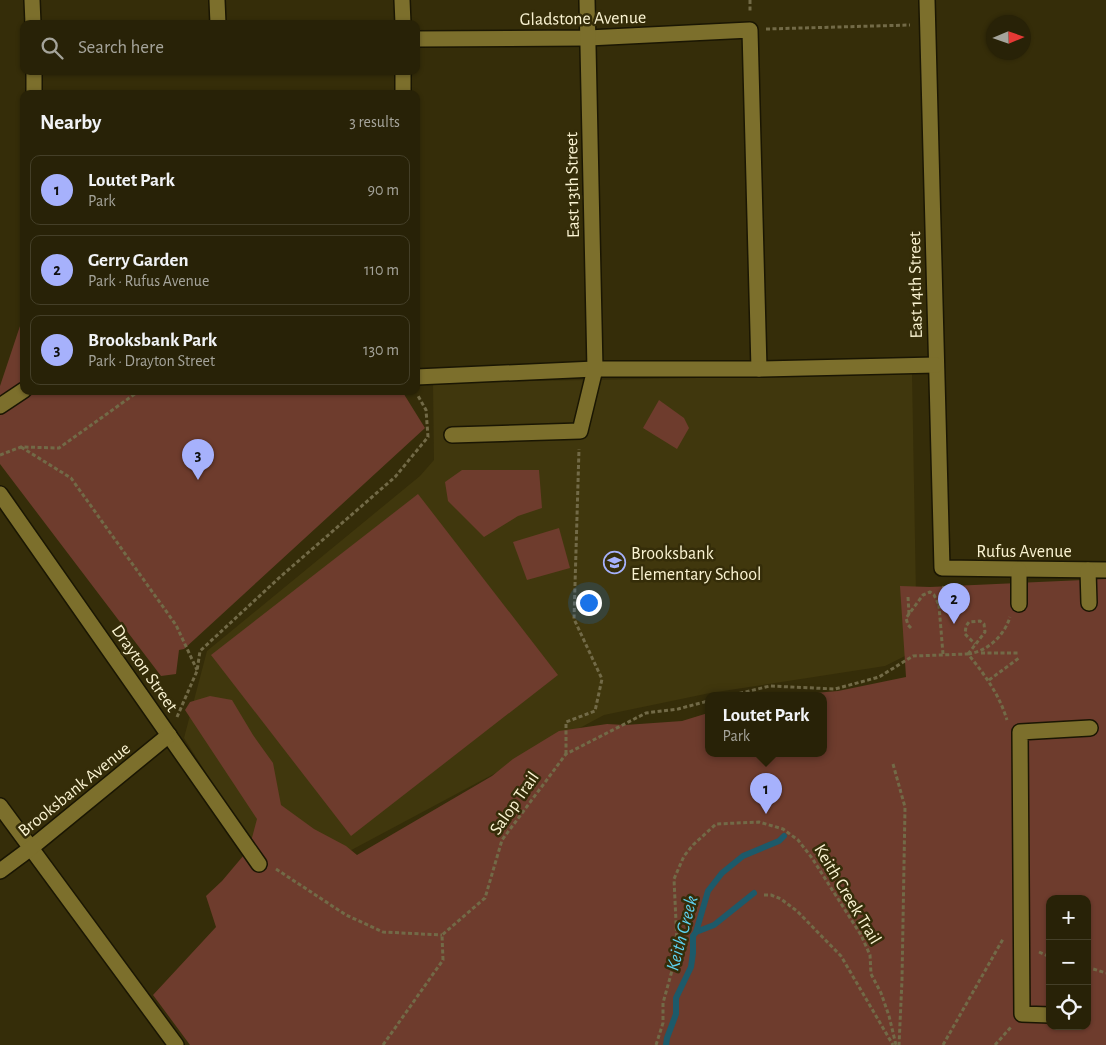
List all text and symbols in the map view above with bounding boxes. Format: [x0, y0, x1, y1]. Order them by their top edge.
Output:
street label: Gladstone Avenue [520, 9, 646, 29]
north arrow [986, 15, 1031, 60]
search box [20, 20, 420, 75]
icon: search [38, 34, 66, 62]
text: Search here [78, 38, 164, 57]
text: Nearby [40, 112, 101, 133]
text: 3 results [349, 114, 400, 130]
street label: East 13th Street [563, 132, 583, 238]
text: Loutet Park [88, 171, 175, 190]
text: 1 [54, 182, 60, 198]
text: 90 m [368, 182, 399, 198]
text: Park [88, 193, 116, 209]
street label: East 14th Street [906, 231, 926, 339]
text: Gerry Garden [88, 251, 189, 270]
text: 2 [53, 262, 61, 278]
text: 110 m [364, 262, 399, 278]
text: Park · Rufus Avenue [88, 273, 209, 289]
text: Brooksbank Park [88, 331, 217, 350]
text: 3 [54, 342, 60, 358]
text: 130 m [363, 342, 399, 358]
text: Park · Drayton Street [88, 353, 215, 369]
pin: 3 [182, 439, 214, 480]
street label: Rufus Avenue [976, 543, 1072, 561]
place label: Brooksbank Elementary School [631, 545, 762, 584]
school or university icon: Brooksbank Elementary School [603, 551, 627, 575]
pin: 2 [938, 583, 970, 624]
your location [576, 590, 602, 616]
street label: Drayton Street [108, 622, 181, 716]
popup [705, 692, 827, 757]
text: Loutet Park [723, 706, 809, 725]
text: Park [723, 728, 750, 744]
street label: Brooksbank Avenue [15, 739, 134, 840]
street label: Salop Trail [487, 769, 543, 838]
pin: 1 [750, 773, 782, 814]
street label: Keith Creek Trail [810, 841, 884, 948]
water label: Keith Creek [663, 893, 702, 973]
map controls [1046, 895, 1091, 1030]
button: + [1046, 895, 1091, 940]
button: − [1046, 940, 1091, 985]
button: locate [1046, 985, 1091, 1030]

